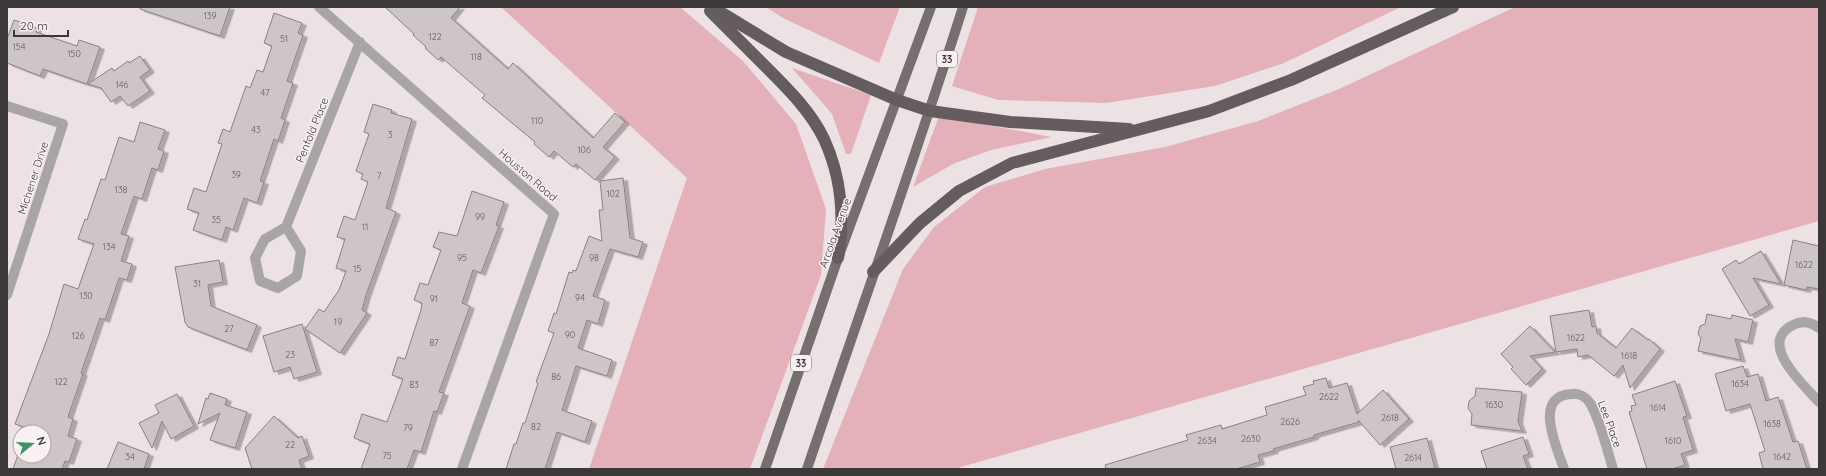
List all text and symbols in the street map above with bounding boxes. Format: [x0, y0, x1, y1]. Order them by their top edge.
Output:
house number: 139 [203, 10, 217, 21]
scale bar [14, 12, 68, 38]
text: 20 m [20, 18, 48, 33]
house number: 122 [428, 31, 442, 42]
house number: 51 [280, 33, 288, 44]
house number: 154 [13, 41, 26, 52]
house number: 150 [67, 48, 81, 59]
house number: 118 [470, 51, 482, 62]
road number: 33 [937, 51, 957, 67]
house number: 146 [116, 79, 129, 90]
house number: 47 [260, 87, 270, 98]
street label: Penfold Place [293, 95, 331, 165]
house number: 110 [531, 115, 543, 126]
house number: 43 [251, 124, 261, 135]
house number: 3 [388, 129, 393, 140]
street label: Michener Drive [15, 140, 51, 216]
house number: 106 [577, 144, 591, 155]
street label: Houston Road [496, 146, 560, 204]
house number: 39 [231, 169, 241, 180]
house number: 7 [377, 170, 382, 181]
house number: 138 [115, 184, 128, 195]
house number: 102 [606, 188, 620, 199]
street label: Arcola Avenue [816, 196, 854, 270]
house number: 99 [475, 211, 485, 222]
house number: 35 [211, 214, 221, 225]
house number: 11 [362, 221, 368, 232]
house number: 134 [103, 241, 116, 252]
house number: 95 [457, 252, 467, 263]
house number: 98 [589, 252, 599, 263]
house number: 1622 [1795, 259, 1813, 270]
house number: 15 [353, 263, 361, 274]
house number: 31 [193, 278, 201, 289]
house number: 130 [79, 290, 93, 301]
house number: 94 [575, 292, 585, 303]
house number: 91 [430, 293, 438, 304]
house number: 19 [334, 316, 342, 327]
house number: 27 [224, 323, 234, 334]
house number: 90 [565, 329, 575, 340]
house number: 126 [71, 330, 85, 341]
house number: 1622 [1567, 332, 1585, 343]
house number: 87 [429, 337, 439, 348]
house number: 23 [285, 349, 295, 360]
house number: 1618 [1621, 350, 1637, 361]
road number: 33 [791, 355, 811, 371]
house number: 86 [551, 371, 561, 382]
house number: 122 [54, 376, 68, 387]
house number: 1634 [1731, 378, 1749, 389]
house number: 83 [409, 379, 419, 390]
house number: 2622 [1319, 391, 1339, 402]
house number: 1630 [1485, 399, 1503, 410]
street label: Lee Place [1595, 399, 1625, 449]
house number: 1614 [1650, 402, 1666, 413]
house number: 2618 [1381, 412, 1399, 423]
house number: 2626 [1280, 416, 1300, 427]
house number: 1638 [1763, 418, 1781, 429]
house number: 82 [531, 421, 541, 432]
house number: 79 [403, 422, 413, 433]
north arrow [12, 424, 52, 464]
house number: 2630 [1241, 433, 1261, 444]
text: N [34, 435, 49, 447]
house number: 2634 [1197, 435, 1217, 446]
house number: 1610 [1665, 435, 1681, 446]
house number: 22 [285, 439, 295, 450]
house number: 75 [382, 450, 392, 461]
house number: 34 [125, 451, 135, 462]
house number: 1642 [1773, 451, 1791, 462]
house number: 2614 [1404, 452, 1422, 463]

